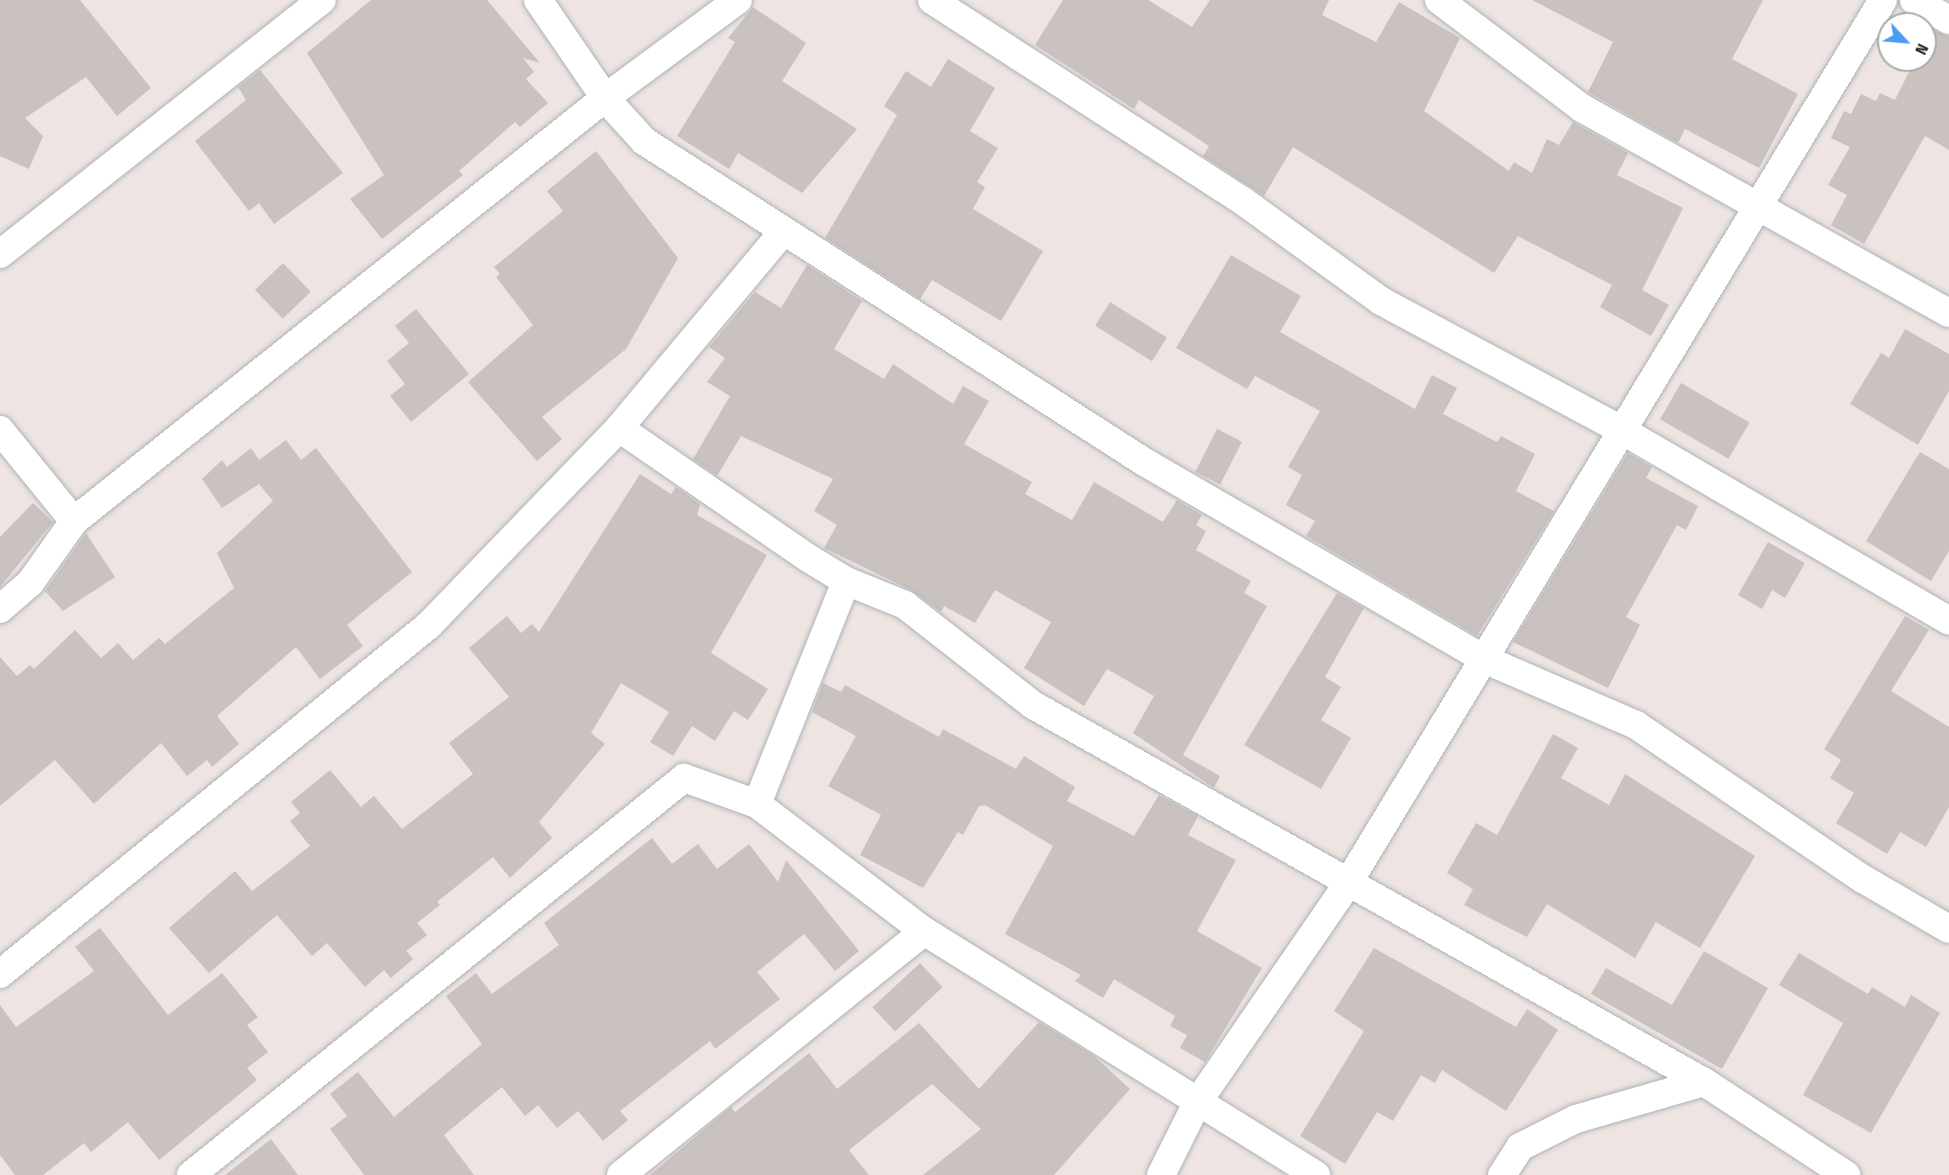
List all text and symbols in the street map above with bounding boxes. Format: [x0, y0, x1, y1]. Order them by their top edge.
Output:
north arrow [1877, 12, 1937, 72]
text: N [1911, 41, 1932, 58]

